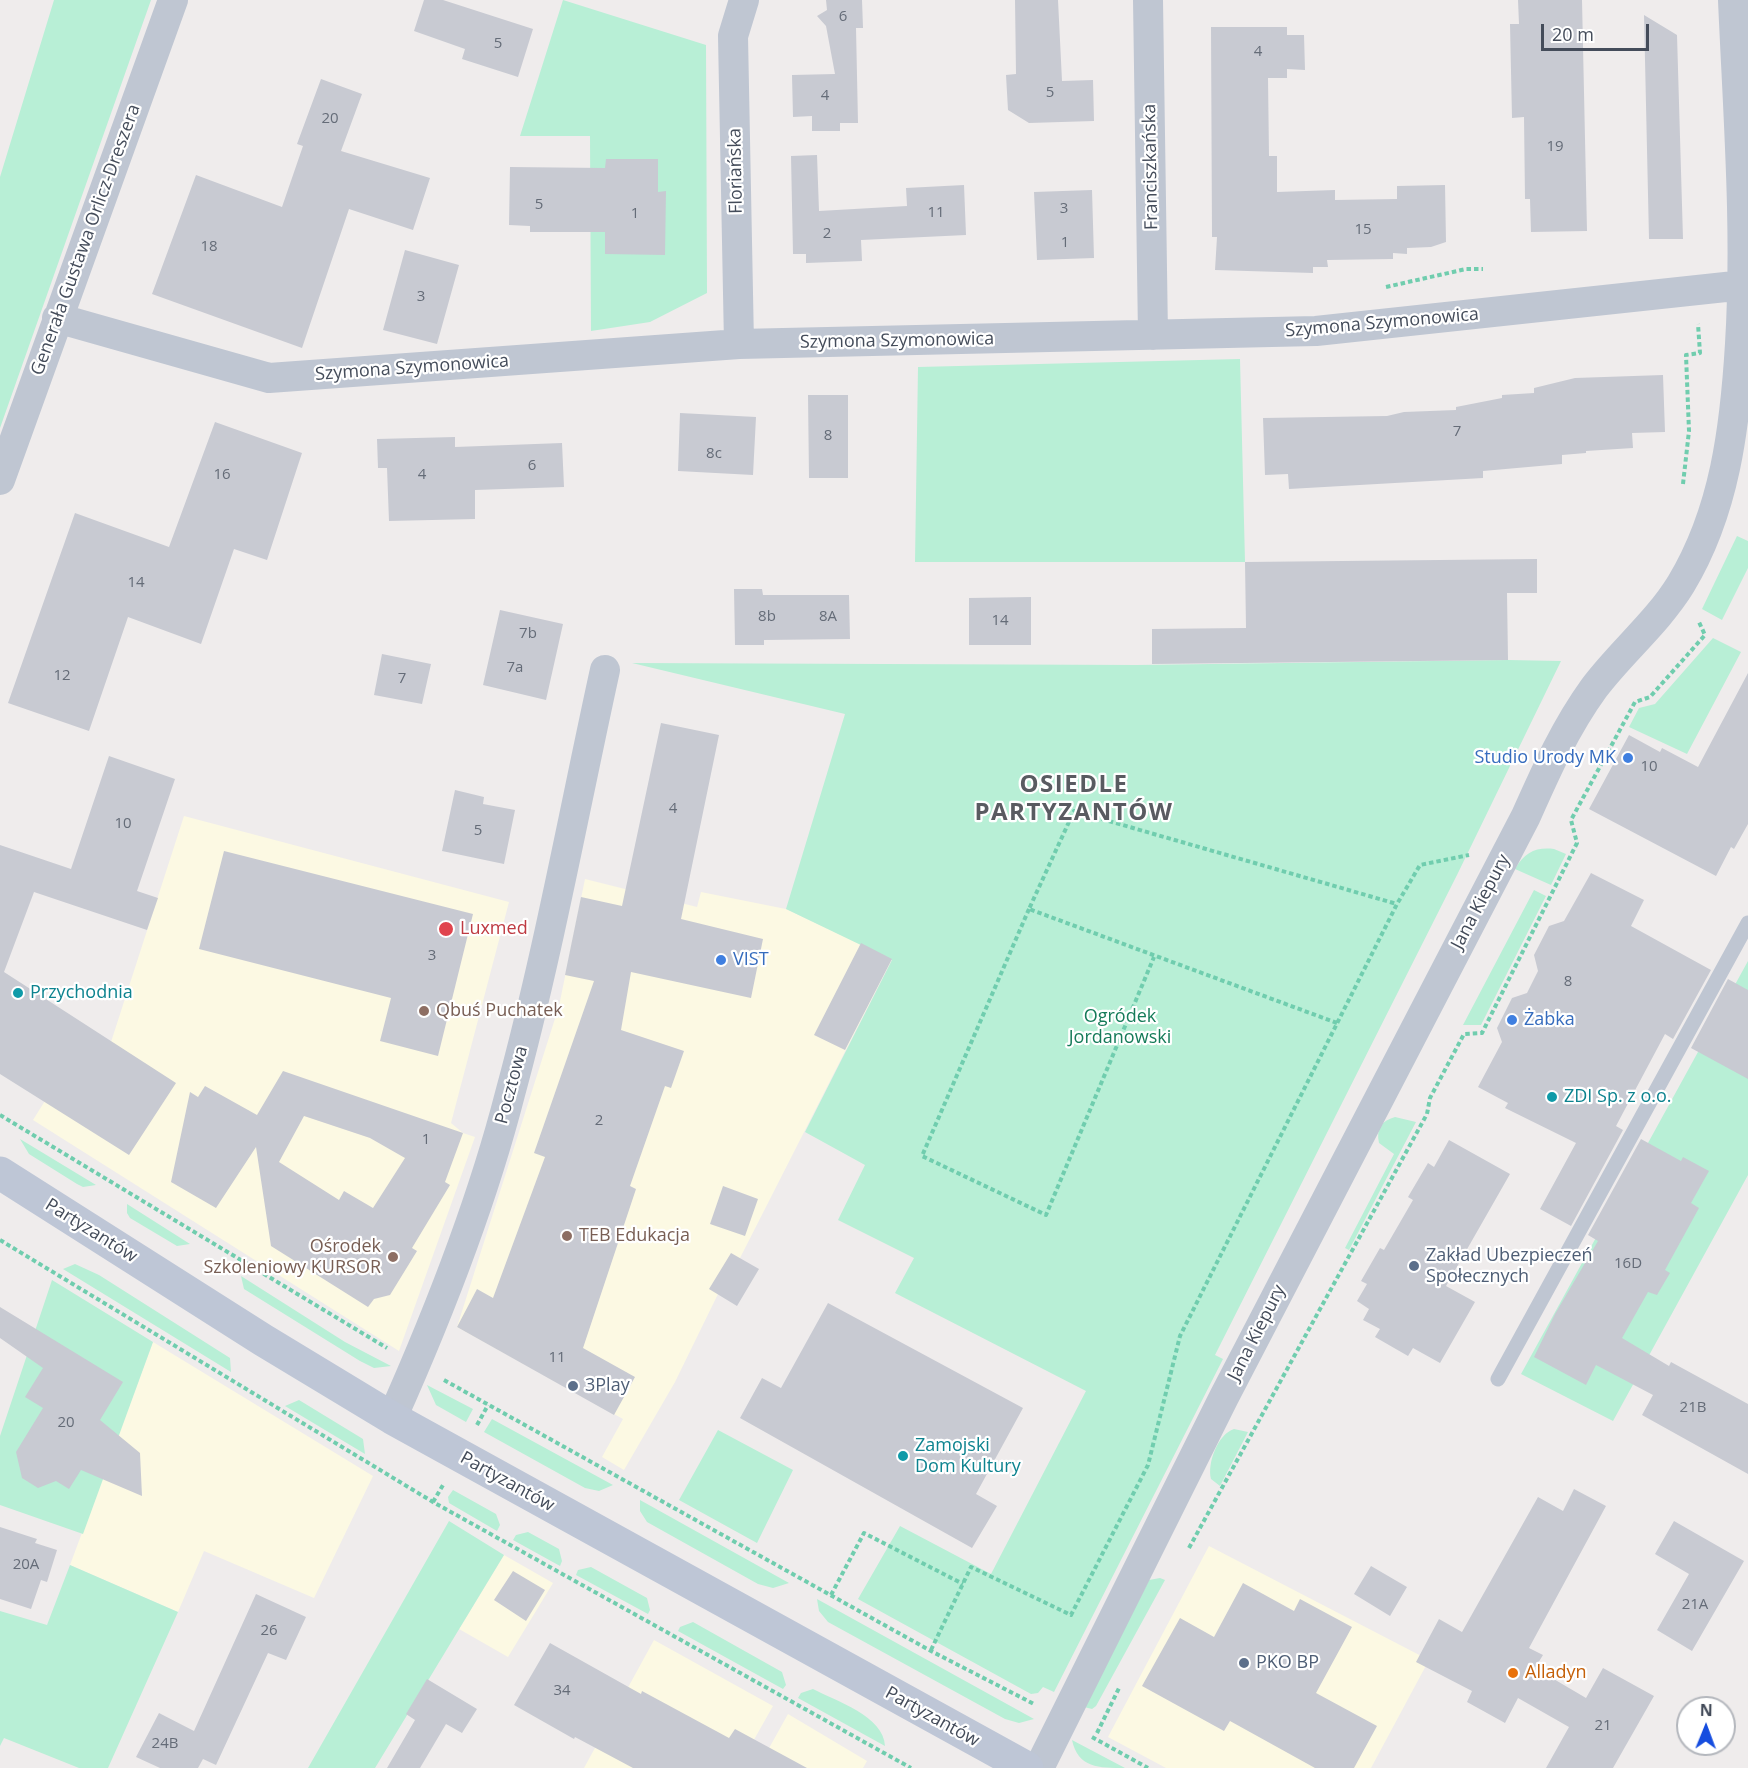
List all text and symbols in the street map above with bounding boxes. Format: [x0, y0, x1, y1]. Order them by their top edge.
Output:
house number: 6 [839, 8, 847, 26]
scale bar [1544, 12, 1652, 50]
text: 20 m [1552, 22, 1594, 46]
house number: 5 [494, 35, 502, 53]
house number: 4 [1254, 43, 1262, 61]
house number: 5 [1046, 84, 1054, 102]
house number: 4 [821, 87, 829, 105]
street label: Generała Gustawa Orlicz-Dreszera [27, 101, 145, 379]
street label: Franciszkańska [1139, 104, 1163, 230]
house number: 20 [321, 110, 339, 128]
street label: Floriańska [724, 128, 748, 214]
house number: 19 [1546, 138, 1564, 156]
house number: 5 [535, 196, 543, 214]
house number: 3 [1060, 200, 1068, 218]
house number: 11 [927, 204, 945, 222]
house number: 1 [631, 205, 639, 223]
house number: 15 [1354, 221, 1372, 239]
house number: 2 [823, 225, 831, 243]
house number: 1 [1061, 234, 1069, 252]
house number: 18 [200, 238, 218, 256]
house number: 3 [417, 288, 425, 306]
street label: Szymona Szymonowica [1284, 304, 1480, 342]
street label: Szymona Szymonowica [800, 329, 994, 353]
street label: Szymona Szymonowica [314, 350, 510, 386]
house number: 7 [1453, 423, 1461, 441]
house number: 8 [824, 427, 832, 445]
house number: 8c [706, 445, 722, 463]
house number: 6 [528, 457, 536, 475]
house number: 16 [213, 466, 231, 484]
house number: 4 [418, 466, 426, 484]
house number: 14 [127, 574, 145, 592]
house number: 8b [758, 608, 776, 626]
house number: 8A [819, 608, 837, 626]
house number: 14 [991, 612, 1009, 630]
house number: 7b [519, 625, 537, 643]
house number: 7a [507, 659, 523, 677]
house number: 12 [53, 667, 71, 685]
house number: 7 [398, 670, 406, 688]
place label: Studio Urody MK [1474, 747, 1616, 769]
marker: Studio Urody MK [1621, 751, 1635, 765]
house number: 10 [1640, 758, 1658, 776]
district label: OSIEDLE PARTYZANTÓW [974, 771, 1174, 827]
house number: 4 [669, 800, 677, 818]
house number: 10 [114, 815, 132, 833]
house number: 5 [474, 822, 482, 840]
street label: Jana Kiepury [1447, 851, 1515, 953]
place label: Luxmed [460, 918, 528, 940]
marker: Luxmed [437, 920, 455, 938]
house number: 3 [428, 947, 436, 965]
place label: VIST [733, 949, 769, 971]
marker: VIST [714, 953, 728, 967]
house number: 8 [1564, 973, 1572, 991]
place label: Przychodnia [30, 982, 133, 1004]
marker: Przychodnia [11, 986, 25, 1000]
place label: Qbuś Puchatek [436, 1000, 563, 1022]
marker: Qbuś Puchatek [417, 1004, 431, 1018]
park label: Ogródek Jordanowski [1069, 1006, 1171, 1048]
place label: Żabka [1524, 1009, 1575, 1031]
marker: Żabka [1505, 1013, 1519, 1027]
street label: Pocztowa [491, 1044, 533, 1126]
place label: ZDI Sp. z o.o. [1564, 1086, 1672, 1108]
marker: ZDI Sp. z o.o. [1545, 1090, 1559, 1104]
house number: 2 [595, 1112, 603, 1130]
house number: 1 [422, 1131, 430, 1149]
street label: Partyzantów [41, 1194, 141, 1268]
place label: TEB Edukacja [579, 1225, 690, 1247]
marker: TEB Edukacja [560, 1229, 574, 1243]
place label: Ośrodek Szkoleniowy KURSOR [203, 1236, 381, 1278]
place label: Zakład Ubezpieczeń Społecznych [1426, 1245, 1593, 1288]
marker: Ośrodek Szkoleniowy KURSOR [386, 1250, 400, 1264]
house number: 16D [1614, 1255, 1642, 1273]
marker: Zakład Ubezpieczeń Społecznych [1407, 1259, 1421, 1273]
street label: Jana Kiepury [1224, 1281, 1290, 1385]
house number: 11 [548, 1349, 566, 1367]
place label: 3Play [585, 1375, 630, 1397]
marker: 3Play [566, 1379, 580, 1393]
house number: 21B [1680, 1399, 1706, 1417]
house number: 20 [57, 1414, 75, 1432]
place label: Zamojski Dom Kultury [915, 1435, 1021, 1478]
street label: Partyzantów [456, 1447, 558, 1517]
marker: Zamojski Dom Kultury [896, 1449, 910, 1463]
house number: 20A [13, 1556, 39, 1574]
house number: 21A [1682, 1596, 1708, 1614]
house number: 26 [260, 1622, 278, 1640]
place label: PKO BP [1256, 1652, 1319, 1674]
marker: PKO BP [1237, 1656, 1251, 1670]
place label: Alladyn [1525, 1662, 1587, 1684]
marker: Alladyn [1506, 1666, 1520, 1680]
house number: 34 [553, 1682, 571, 1700]
street label: Partyzantów [881, 1682, 983, 1752]
north arrow [1676, 1696, 1736, 1756]
text: N [1700, 1699, 1713, 1721]
house number: 21 [1594, 1717, 1612, 1735]
house number: 24B [152, 1735, 178, 1753]

